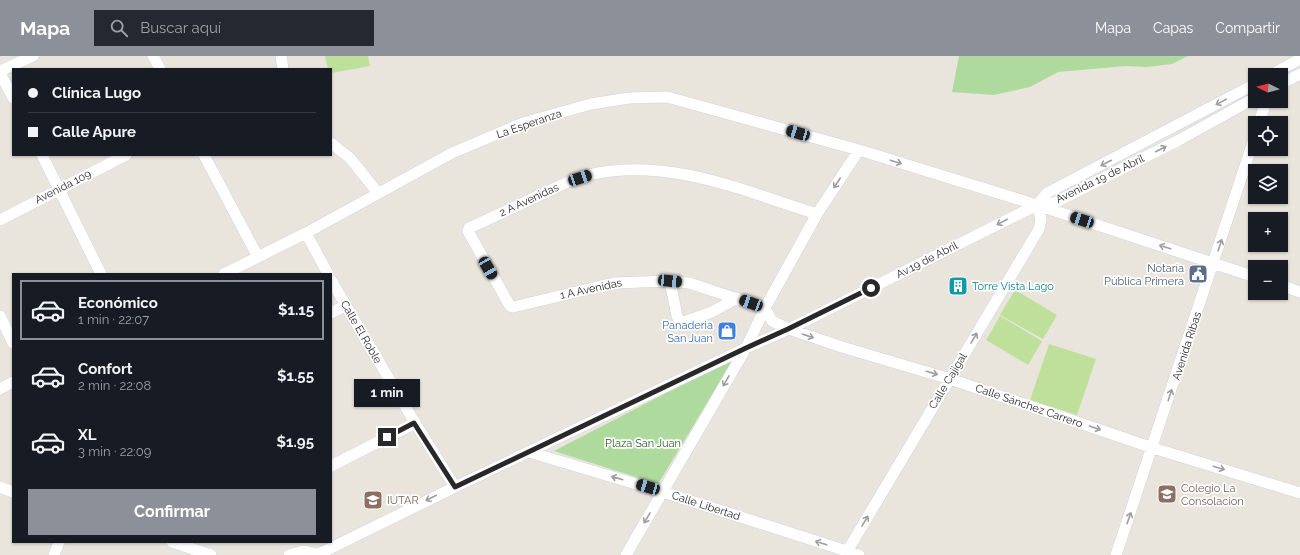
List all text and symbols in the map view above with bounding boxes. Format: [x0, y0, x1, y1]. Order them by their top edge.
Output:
search box [94, 10, 374, 46]
text: Mapa [20, 17, 70, 39]
icon: search [108, 17, 130, 39]
text: Buscar aquí [140, 19, 221, 37]
text: Mapa [1095, 20, 1131, 36]
text: Capas [1153, 20, 1193, 36]
text: Compartir [1215, 20, 1280, 36]
north arrow [1248, 68, 1288, 108]
map controls [1248, 68, 1288, 300]
text: Clínica Lugo [52, 84, 141, 102]
one-way arrow [1215, 99, 1227, 107]
street label: La Esperanza [495, 107, 563, 141]
button: locate [1248, 116, 1288, 156]
text: Calle Apure [52, 123, 136, 141]
car [785, 124, 811, 142]
one-way arrow [1155, 145, 1167, 152]
street label: Avenida 19 de Abril [1054, 152, 1146, 206]
one-way arrow [889, 159, 902, 166]
one-way arrow [1100, 160, 1112, 167]
button: layers [1248, 164, 1288, 204]
street label: Avenida 109 [33, 167, 93, 207]
car [567, 169, 593, 187]
one-way arrow [833, 177, 841, 189]
street label: 2 A Avenidas [497, 181, 561, 219]
car [1069, 211, 1095, 229]
button: + [1248, 212, 1288, 252]
one-way arrow [996, 219, 1008, 227]
street label: Av.19 de Abril [894, 239, 960, 281]
one-way arrow [1216, 239, 1224, 251]
one-way arrow [1159, 242, 1171, 250]
car [477, 255, 499, 281]
button: − [1248, 260, 1288, 300]
place label: Notaría Pública Primera [1104, 262, 1184, 288]
public building icon: Notaría Pública Primera [1187, 263, 1209, 285]
car [658, 274, 682, 288]
building icon: Torre Vista Lago [947, 275, 969, 297]
street label: 1 A Avenidas [559, 276, 623, 302]
route start [862, 279, 880, 297]
place label: Torre Vista Lago [972, 280, 1054, 293]
icon: car [30, 292, 66, 328]
car [738, 293, 764, 313]
text: Económico [78, 294, 158, 312]
street label: Calle El Roble [338, 298, 385, 366]
text: $1.15 [278, 301, 314, 319]
street label: Avenida Ribas [1170, 310, 1204, 382]
text: 1 min · 22:07 [78, 312, 149, 327]
place label: Panaderia San Juan [662, 319, 713, 345]
shop icon: Panaderia San Juan [716, 320, 738, 342]
one-way arrow [801, 332, 813, 340]
one-way arrow [971, 332, 979, 344]
street label: Calle Cajigal [926, 351, 970, 411]
icon: car [30, 358, 66, 394]
text: Confort [78, 360, 132, 378]
text: $1.55 [277, 367, 314, 385]
one-way arrow [925, 370, 938, 377]
one-way arrow [722, 375, 730, 387]
text: 2 min · 22:08 [78, 378, 151, 393]
callout: 1 min [354, 379, 420, 407]
street label: Calle Sánchez Carrero [974, 382, 1085, 431]
text: 1 min [371, 385, 403, 400]
one-way arrow [1167, 389, 1175, 401]
icon: car [30, 424, 66, 460]
one-way arrow [1088, 425, 1100, 433]
text: XL [78, 426, 96, 444]
route end [378, 428, 396, 446]
text: $1.95 [277, 433, 314, 451]
park label: Plaza San Juan [605, 437, 681, 450]
text: 3 min · 22:09 [78, 444, 151, 459]
one-way arrow [1212, 465, 1225, 472]
one-way arrow [611, 474, 624, 481]
car [635, 478, 661, 496]
place label: Colegio La Consolacion [1181, 482, 1244, 508]
school or university icon: Colegio La Consolacion [1156, 483, 1178, 505]
button: Confirmar [28, 489, 316, 535]
school or university icon: IUTAR [362, 489, 384, 511]
street label: Calle Libertad [670, 489, 742, 523]
place label: IUTAR [387, 494, 419, 507]
one-way arrow [426, 495, 438, 503]
one-way arrow [643, 512, 651, 524]
one-way arrow [1126, 512, 1133, 525]
one-way arrow [861, 516, 869, 527]
one-way arrow [815, 539, 828, 546]

